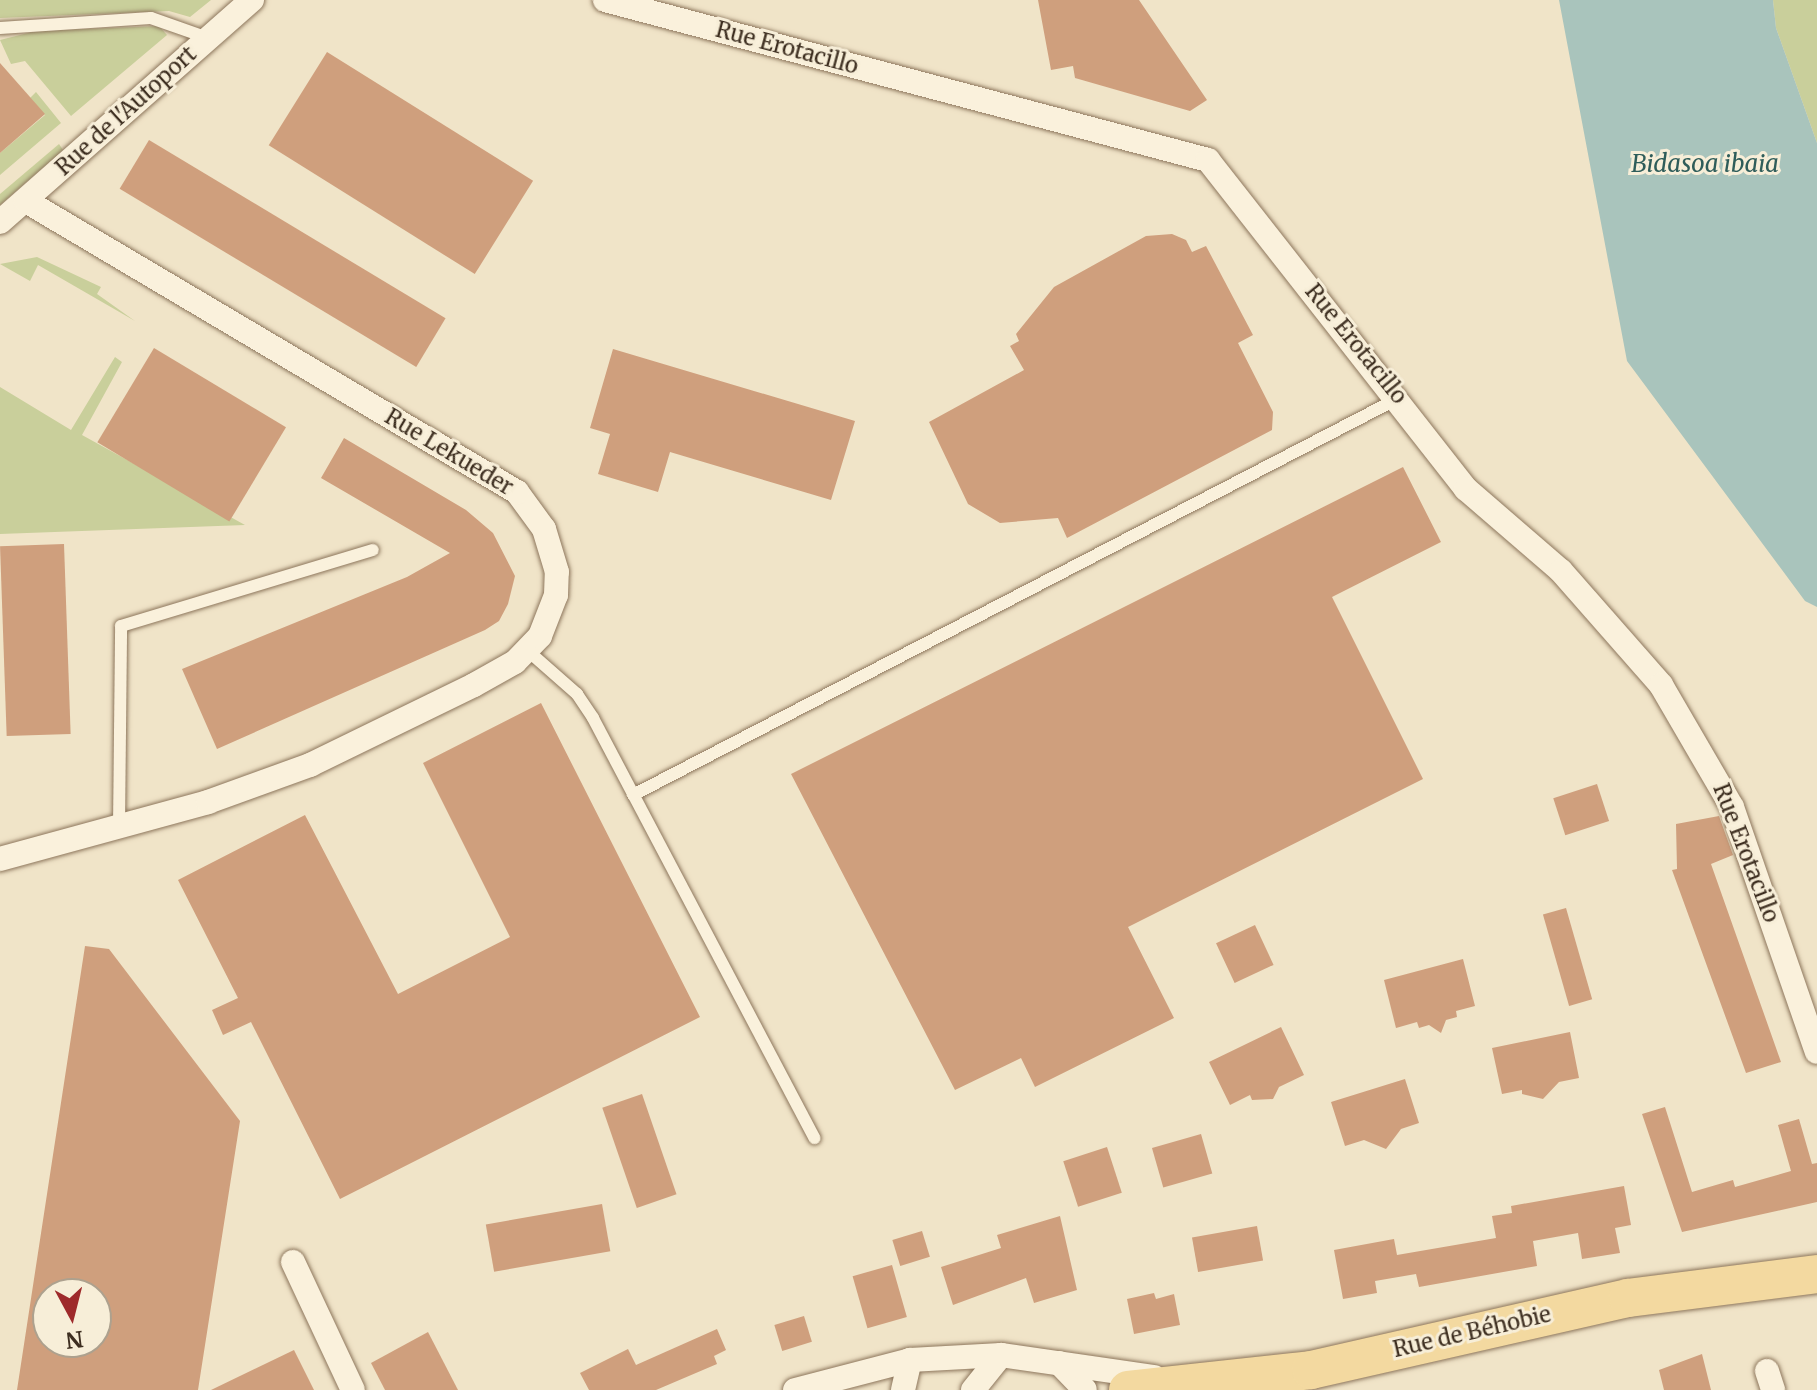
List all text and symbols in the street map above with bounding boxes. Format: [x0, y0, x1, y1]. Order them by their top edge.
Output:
street label: Rue Erotacillo [713, 16, 861, 80]
street label: Rue de l'Autoport [50, 41, 202, 181]
water label: Bidasoa ibaia [1631, 150, 1779, 178]
street label: Rue Erotacillo [1300, 279, 1412, 409]
street label: Rue Lekueder [380, 403, 518, 501]
street label: Rue Erotacillo [1707, 780, 1785, 926]
north arrow [32, 1278, 112, 1358]
street label: Rue de Béhobie [1390, 1301, 1554, 1363]
text: N [64, 1325, 85, 1355]

